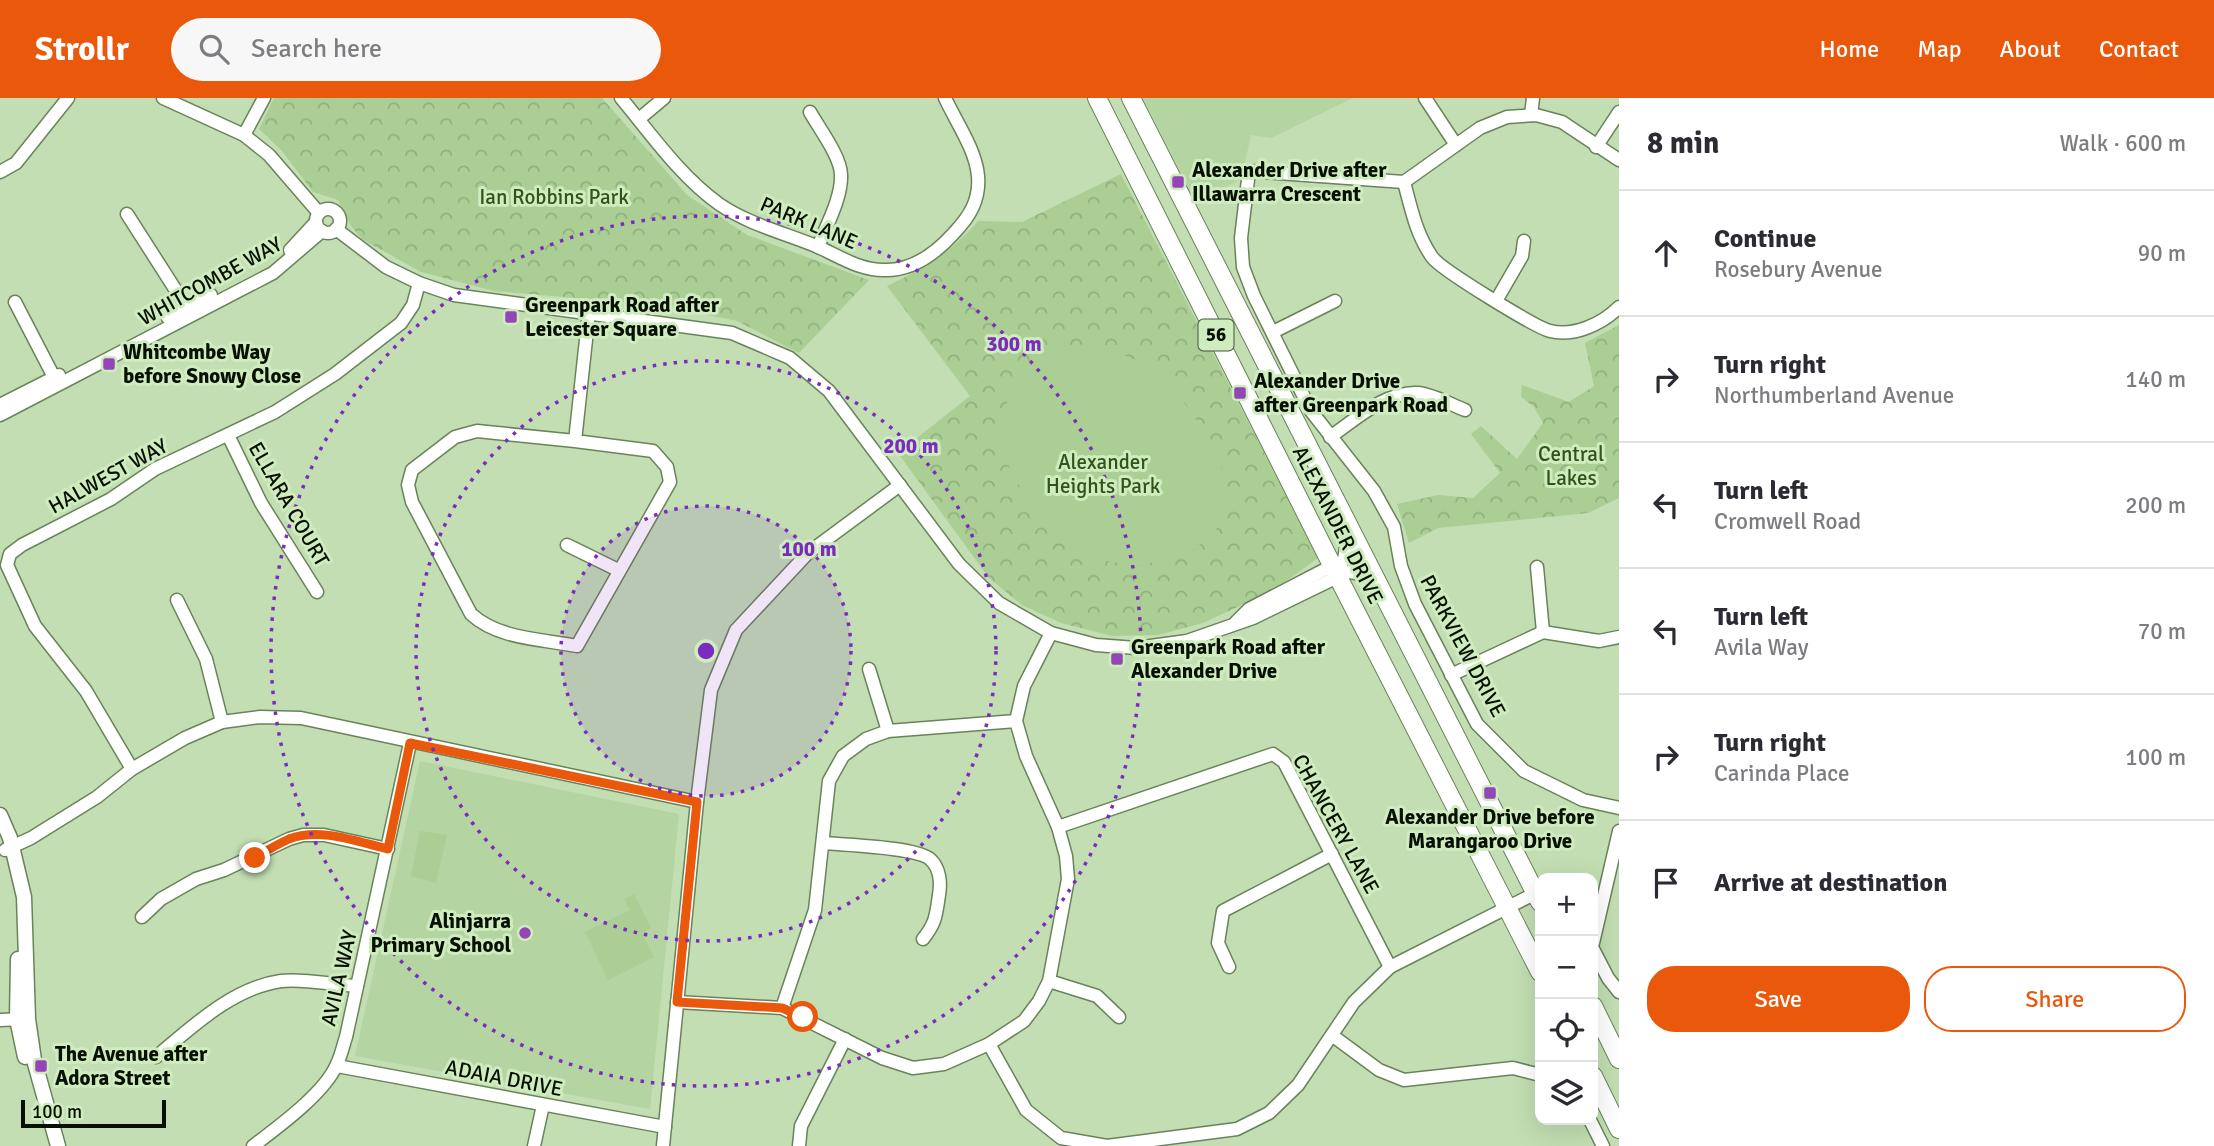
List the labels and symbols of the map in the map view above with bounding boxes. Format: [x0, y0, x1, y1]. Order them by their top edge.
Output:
place label: Alexander Drive after Illawarra Crescent [1192, 157, 1387, 207]
marker: Alexander Drive after Illawarra Crescent [1170, 174, 1186, 190]
park label: Ian Robbins Park [479, 184, 629, 210]
street label: PARK LANE [757, 191, 861, 255]
street label: WHITCOMBE WAY [134, 231, 287, 331]
place label: Greenpark Road after Leicester Square [525, 292, 720, 342]
marker: Greenpark Road after Leicester Square [503, 309, 519, 325]
road number: 56 [1198, 319, 1234, 350]
text: 300 m [986, 331, 1042, 357]
place label: Whitcombe Way before Snowy Close [123, 339, 301, 389]
marker: Whitcombe Way before Snowy Close [101, 356, 117, 372]
place label: Alexander Drive after Greenpark Road [1254, 368, 1448, 418]
marker: Alexander Drive after Greenpark Road [1232, 385, 1248, 401]
street label: HALWEST WAY [44, 432, 172, 519]
text: 200 m [883, 433, 939, 459]
street label: ELLARA COURT [243, 437, 335, 571]
park label: Central Lakes [1538, 441, 1604, 491]
street label: ALEXANDER DRIVE [1287, 442, 1389, 608]
park label: Alexander Heights Park [1046, 449, 1161, 499]
text: 100 m [781, 536, 837, 562]
street label: PARKVIEW DRIVE [1415, 570, 1511, 722]
place label: Greenpark Road after Alexander Drive [1131, 634, 1326, 684]
centre of rings [694, 639, 718, 663]
marker: Greenpark Road after Alexander Drive [1109, 651, 1125, 667]
street label: CHANCERY LANE [1287, 750, 1385, 898]
marker: Alexander Drive before Marangaroo Drive [1482, 785, 1498, 801]
place label: Alexander Drive before Marangaroo Drive [1385, 804, 1595, 854]
route end [239, 842, 270, 873]
place label: Alinjarra Primary School [370, 908, 511, 958]
marker: Alinjarra Primary School [517, 925, 533, 941]
street label: AVILA WAY [315, 927, 363, 1029]
route start [787, 1001, 818, 1032]
place label: The Avenue after Adora Street [55, 1041, 208, 1091]
street label: ADAIA DRIVE [443, 1054, 565, 1102]
marker: The Avenue after Adora Street [33, 1058, 49, 1074]
scale bar [21, 1097, 166, 1129]

